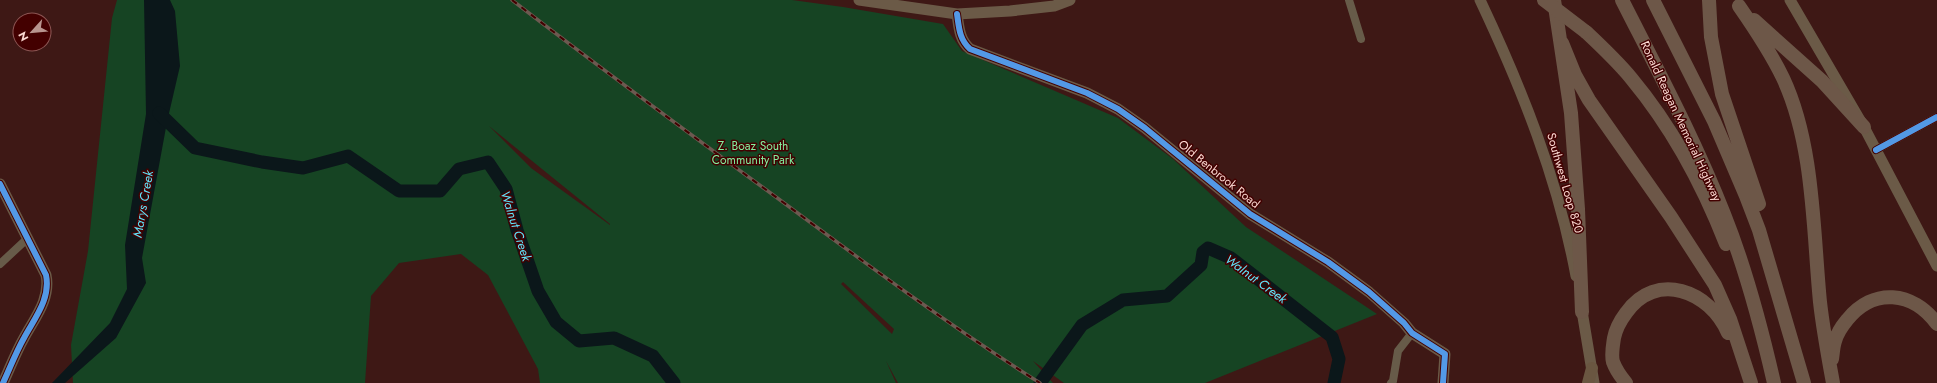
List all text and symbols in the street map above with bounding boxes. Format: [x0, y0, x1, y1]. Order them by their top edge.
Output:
north arrow [12, 12, 52, 52]
text: N [14, 29, 32, 44]
street label: Ronald Reagan Memorial Highway [1636, 38, 1726, 205]
street label: Southwest Loop 820 [1542, 131, 1588, 235]
street label: Old Benbrook Road [1174, 135, 1264, 213]
park label: Z. Boaz South Community Park [712, 137, 795, 169]
water label: Marys Creek [128, 168, 158, 239]
water label: Walnut Creek [496, 188, 536, 264]
water label: Walnut Creek [1221, 250, 1291, 308]

